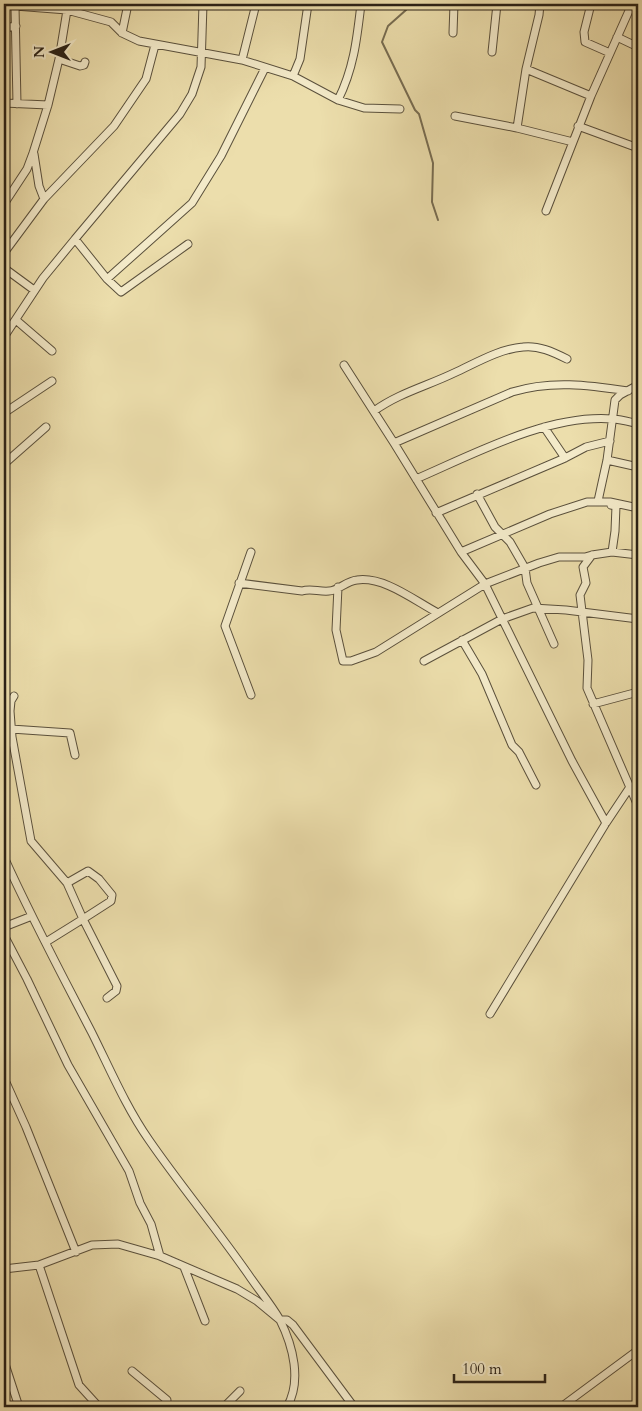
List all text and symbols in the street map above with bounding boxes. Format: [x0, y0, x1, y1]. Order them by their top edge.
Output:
north arrow [28, 28, 78, 78]
text: N [30, 46, 49, 58]
scale bar [454, 1351, 546, 1383]
text: 100 m [462, 1359, 502, 1379]

